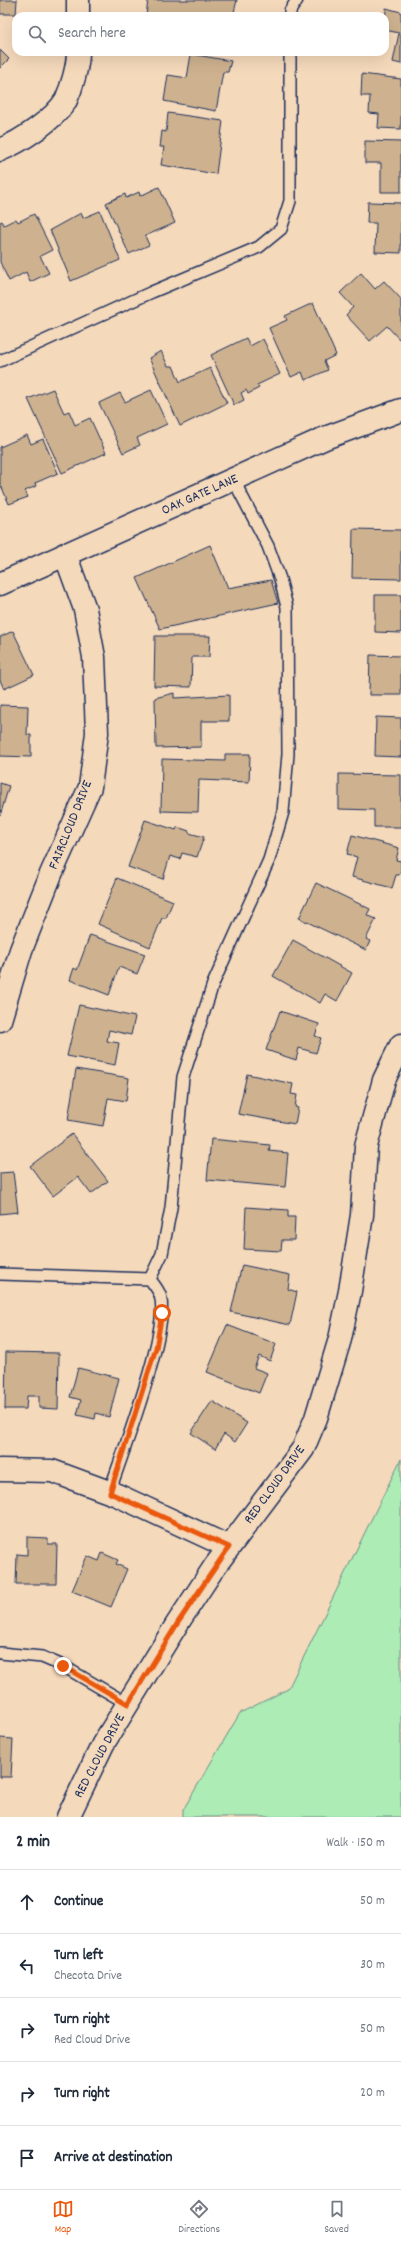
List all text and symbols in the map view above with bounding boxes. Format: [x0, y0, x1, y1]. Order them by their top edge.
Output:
search box [12, 12, 389, 56]
icon: search [26, 23, 48, 45]
text: Search here [58, 23, 126, 45]
street label: OAK GATE LANE [159, 469, 242, 521]
street label: FAIRCLOUD DRIVE [44, 777, 98, 872]
route start [153, 1304, 171, 1322]
street label: RED CLOUD DRIVE [240, 1441, 311, 1528]
route end [54, 1657, 72, 1675]
street label: RED CLOUD DRIVE [69, 1710, 131, 1802]
text: 2 min [16, 1831, 50, 1855]
text: Walk · 150 m [326, 1834, 385, 1853]
icon: ahead [16, 1891, 38, 1913]
text: Continue [54, 1891, 103, 1913]
text: 50 m [360, 1892, 385, 1911]
text: Turn left [54, 1945, 103, 1967]
icon: left [16, 1955, 38, 1977]
text: 30 m [360, 1956, 385, 1975]
text: Checota Drive [54, 1967, 122, 1986]
text: Turn right [54, 2009, 110, 2031]
icon: right [16, 2019, 38, 2041]
text: 50 m [360, 2020, 385, 2039]
text: Red Cloud Drive [54, 2031, 130, 2050]
icon: right [16, 2083, 38, 2105]
text: Turn right [54, 2083, 110, 2105]
text: 20 m [360, 2084, 385, 2103]
icon: arrive [16, 2147, 38, 2169]
text: Arrive at destination [54, 2147, 172, 2169]
tab: Map [52, 2198, 74, 2238]
tab: Directions [178, 2198, 220, 2238]
tab: Saved [324, 2198, 349, 2238]

